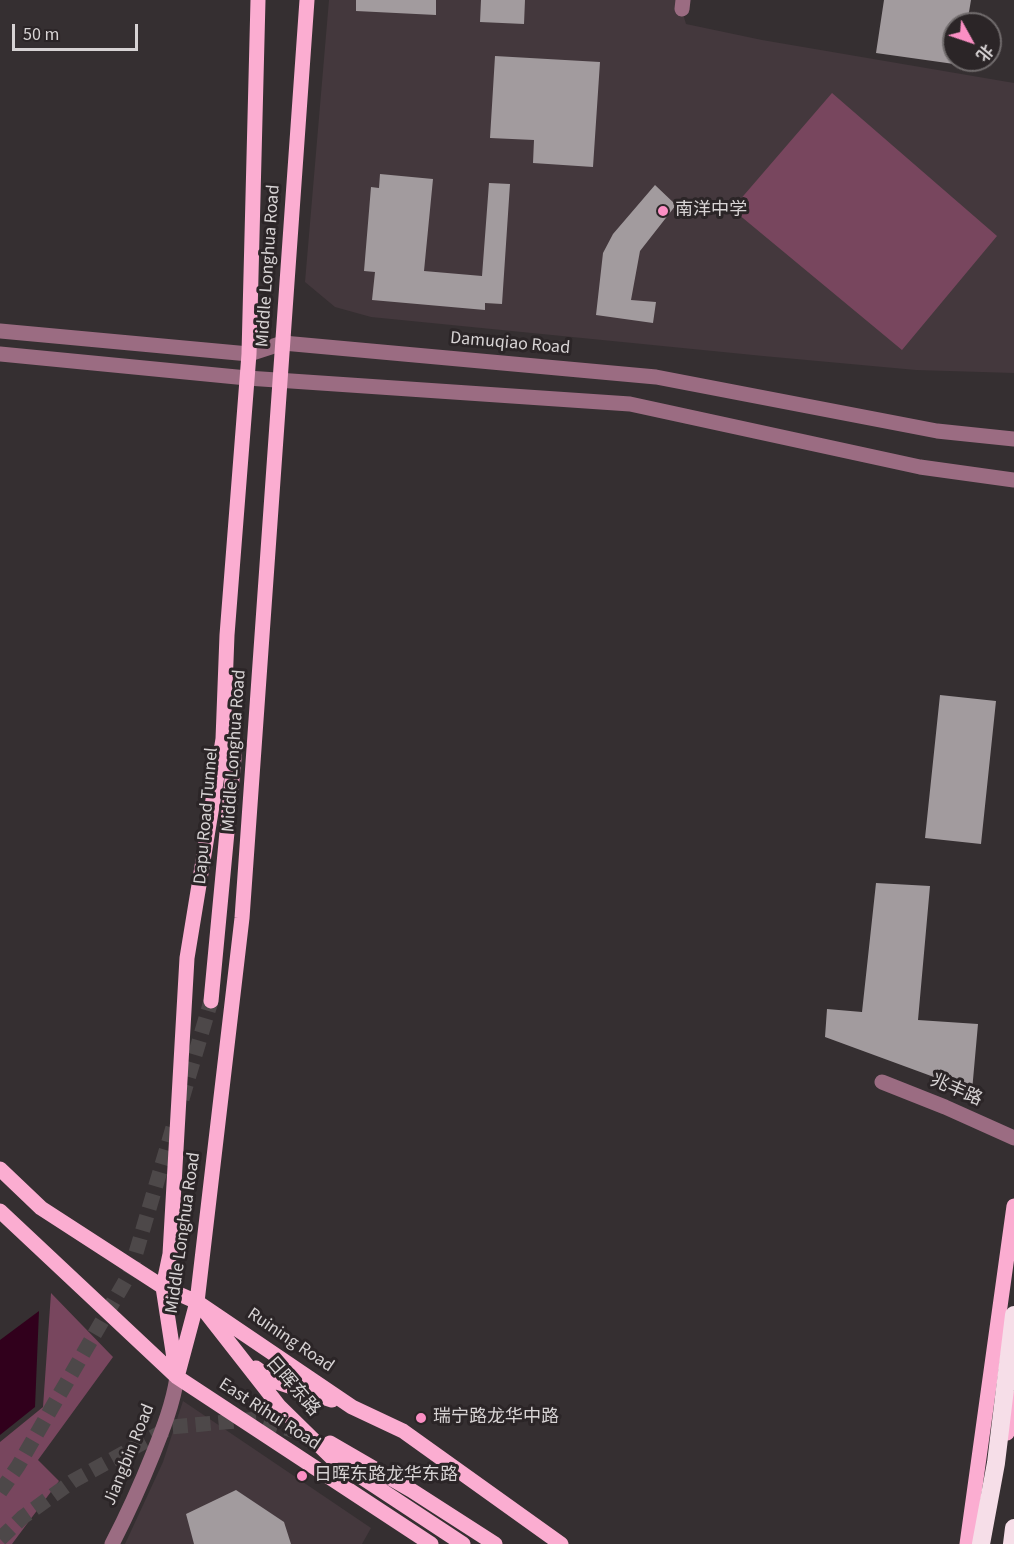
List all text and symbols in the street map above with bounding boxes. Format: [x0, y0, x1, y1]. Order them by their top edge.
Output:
scale bar [15, 12, 141, 50]
north arrow [942, 12, 1002, 72]
text: 50 m [23, 22, 59, 47]
text: 北 [971, 39, 998, 65]
street label: Middle Longhua Road [253, 184, 285, 348]
place label: 南洋中学 [675, 200, 747, 222]
marker: 南洋中学 [656, 204, 670, 218]
street label: Damuqiao Road [449, 328, 571, 360]
street label: Middle Longhua Road [219, 669, 251, 833]
street label: Dapu Road Tunnel [190, 747, 224, 885]
street label: 兆丰路 [927, 1071, 985, 1111]
street label: Middle Longhua Road [162, 1151, 206, 1315]
street label: Ruining Road [243, 1304, 337, 1378]
street label: 日晖东路 [260, 1353, 324, 1421]
street label: East Rihui Road [214, 1374, 324, 1456]
street label: Jiangbin Road [100, 1401, 160, 1509]
place label: 瑞宁路龙华中路 [433, 1407, 559, 1429]
marker: 瑞宁路龙华中路 [414, 1411, 428, 1425]
place label: 日晖东路龙华东路 [314, 1465, 458, 1487]
marker: 日晖东路龙华东路 [295, 1469, 309, 1483]

